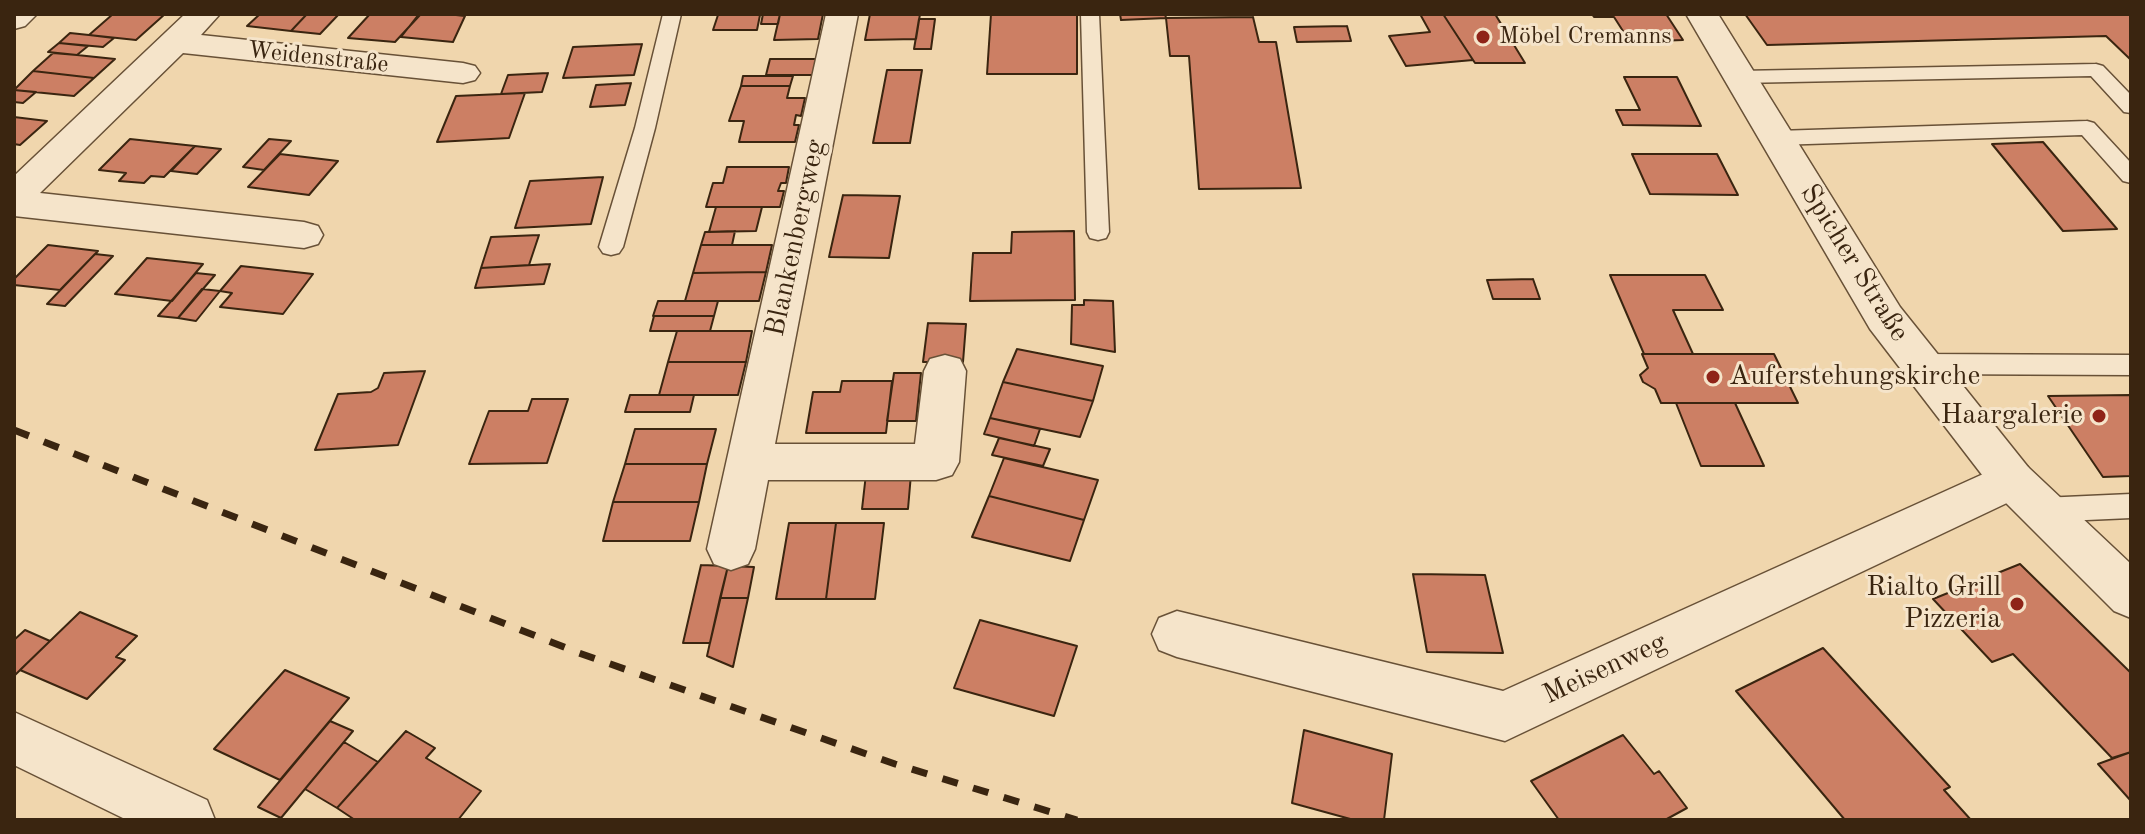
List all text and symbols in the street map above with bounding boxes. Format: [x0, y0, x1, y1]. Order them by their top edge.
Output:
place label: Möbel Cremanns [1499, 23, 1672, 51]
marker: Möbel Cremanns [1474, 28, 1492, 46]
street label: Weidenstraße [246, 36, 390, 80]
street label: Blankenbergweg [759, 136, 833, 340]
street label: Spicher Straße [1792, 178, 1916, 348]
place label: Auferstehungskirche [1729, 360, 1980, 394]
marker: Auferstehungskirche [1704, 368, 1722, 386]
place label: Haargalerie [1940, 399, 2083, 433]
marker: Haargalerie [2090, 407, 2108, 425]
place label: Rialto Grill Pizzeria [1866, 571, 2001, 637]
marker: Rialto Grill Pizzeria [2008, 595, 2026, 613]
street label: Meisenweg [1538, 626, 1672, 712]

